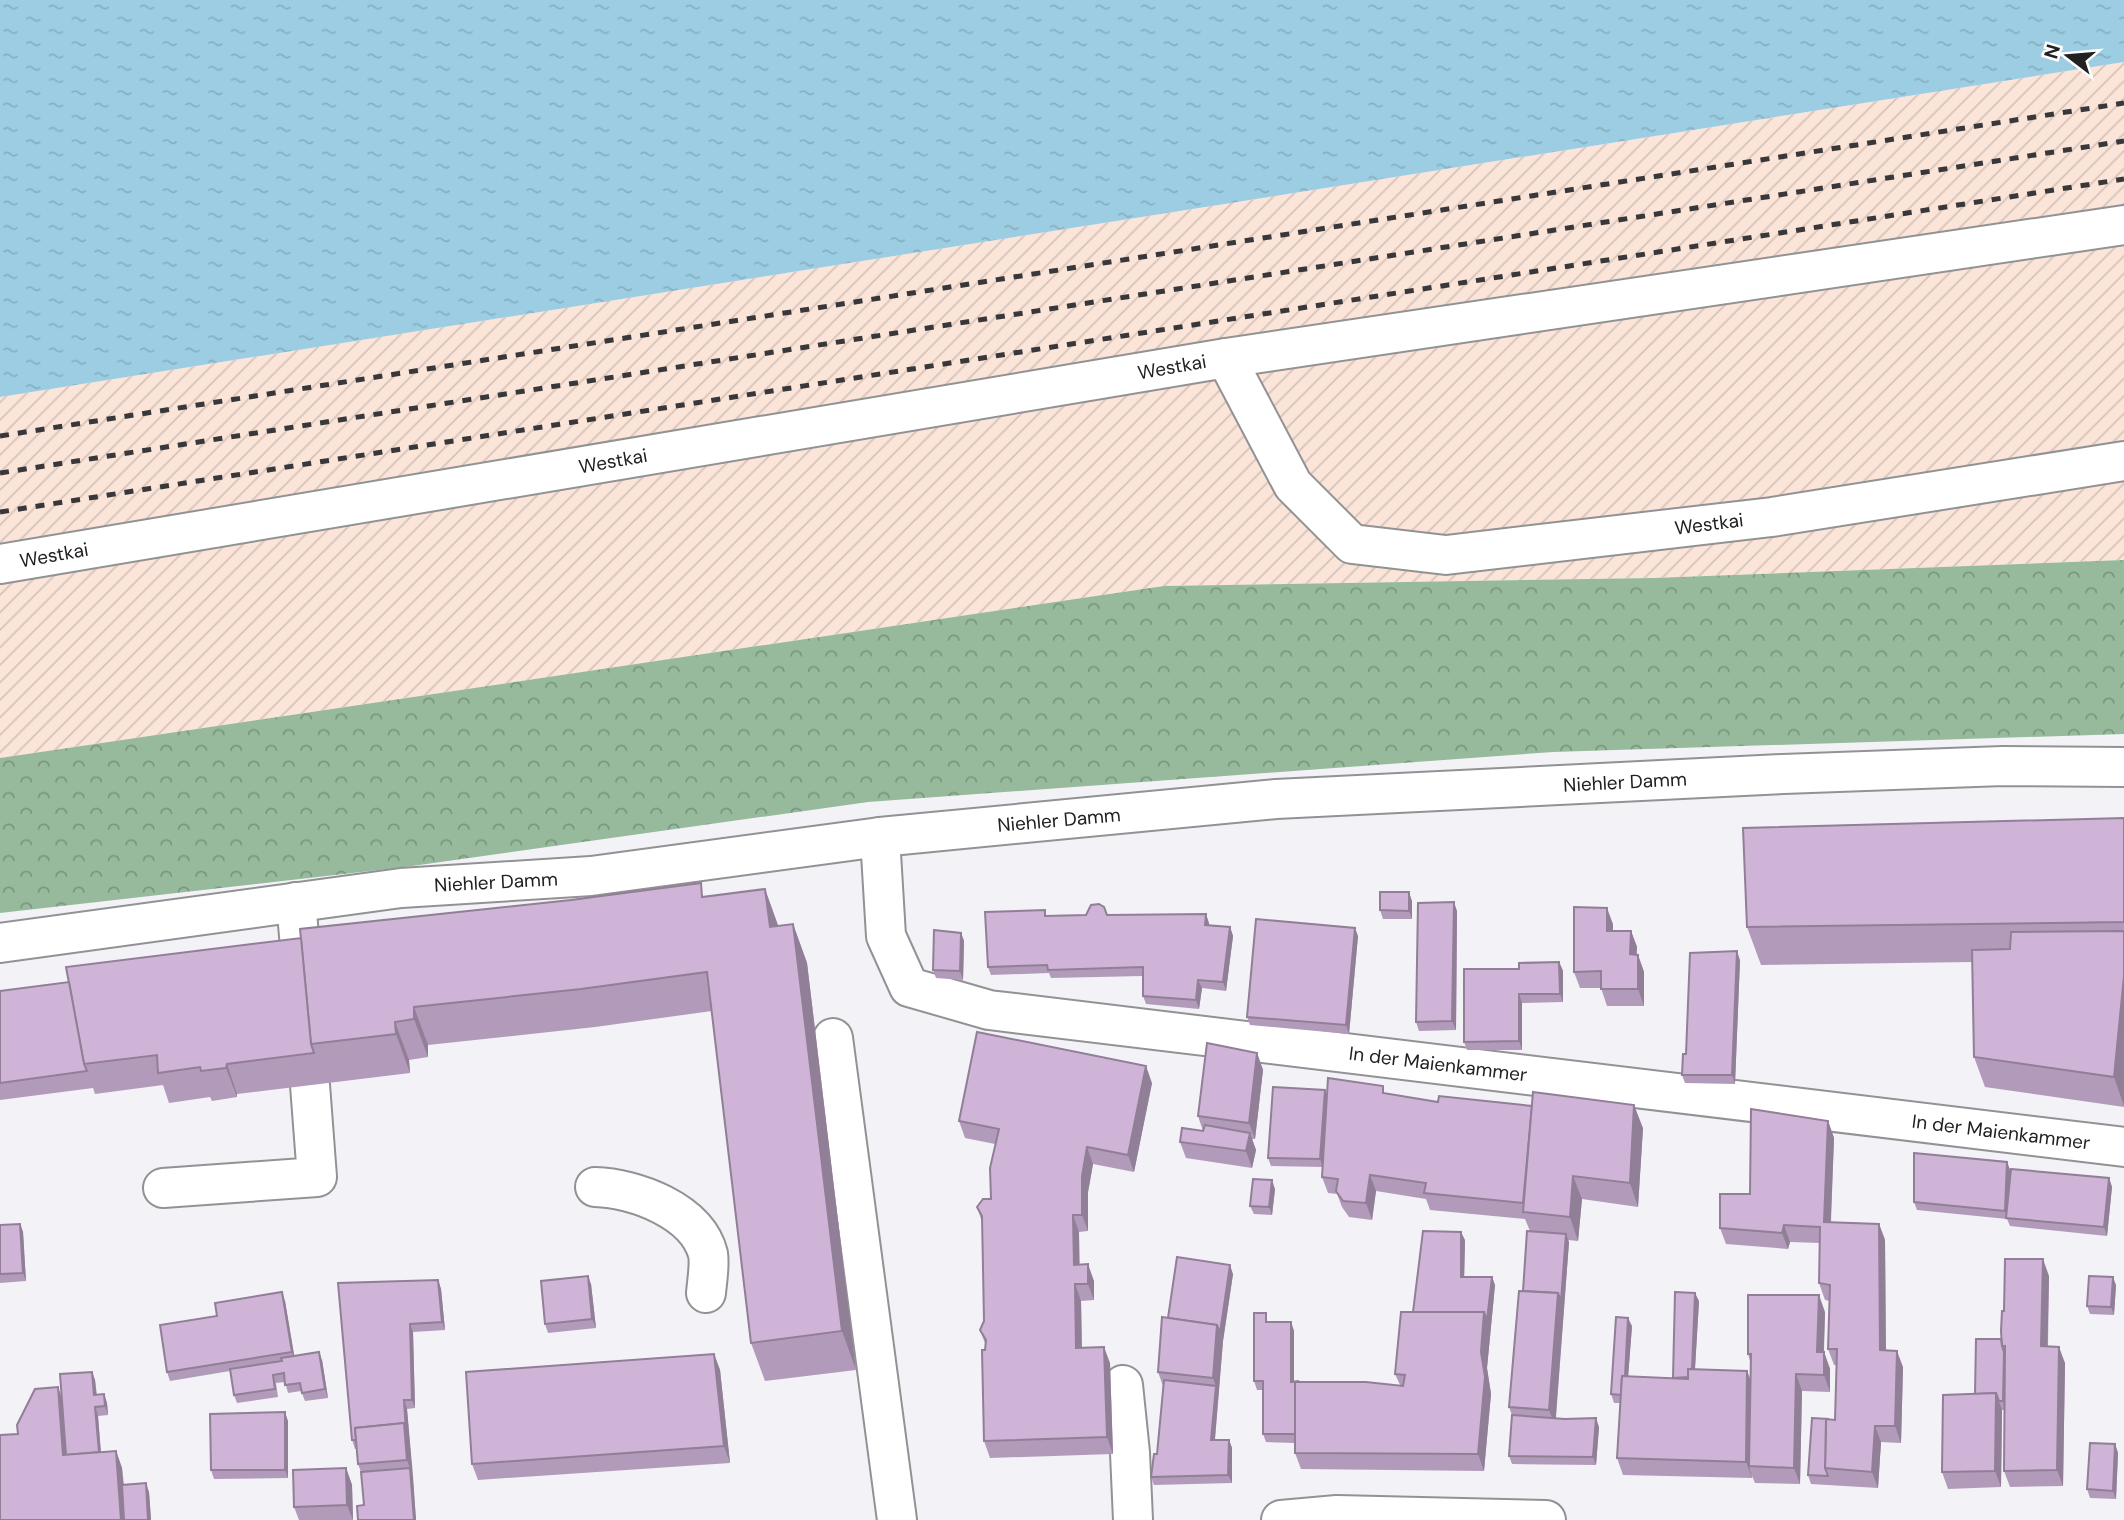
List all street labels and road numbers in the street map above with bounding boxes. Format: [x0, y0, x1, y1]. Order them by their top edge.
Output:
street label: Westkai [1136, 349, 1208, 385]
street label: Westkai [577, 443, 649, 479]
street label: Westkai [1673, 507, 1745, 541]
street label: Westkai [18, 537, 90, 573]
street label: Niehler Damm [1563, 766, 1687, 798]
street label: Niehler Damm [996, 802, 1122, 838]
street label: Niehler Damm [434, 866, 558, 898]
street label: In der Maienkammer [1347, 1041, 1529, 1087]
street label: In der Maienkammer [1910, 1109, 2092, 1155]

